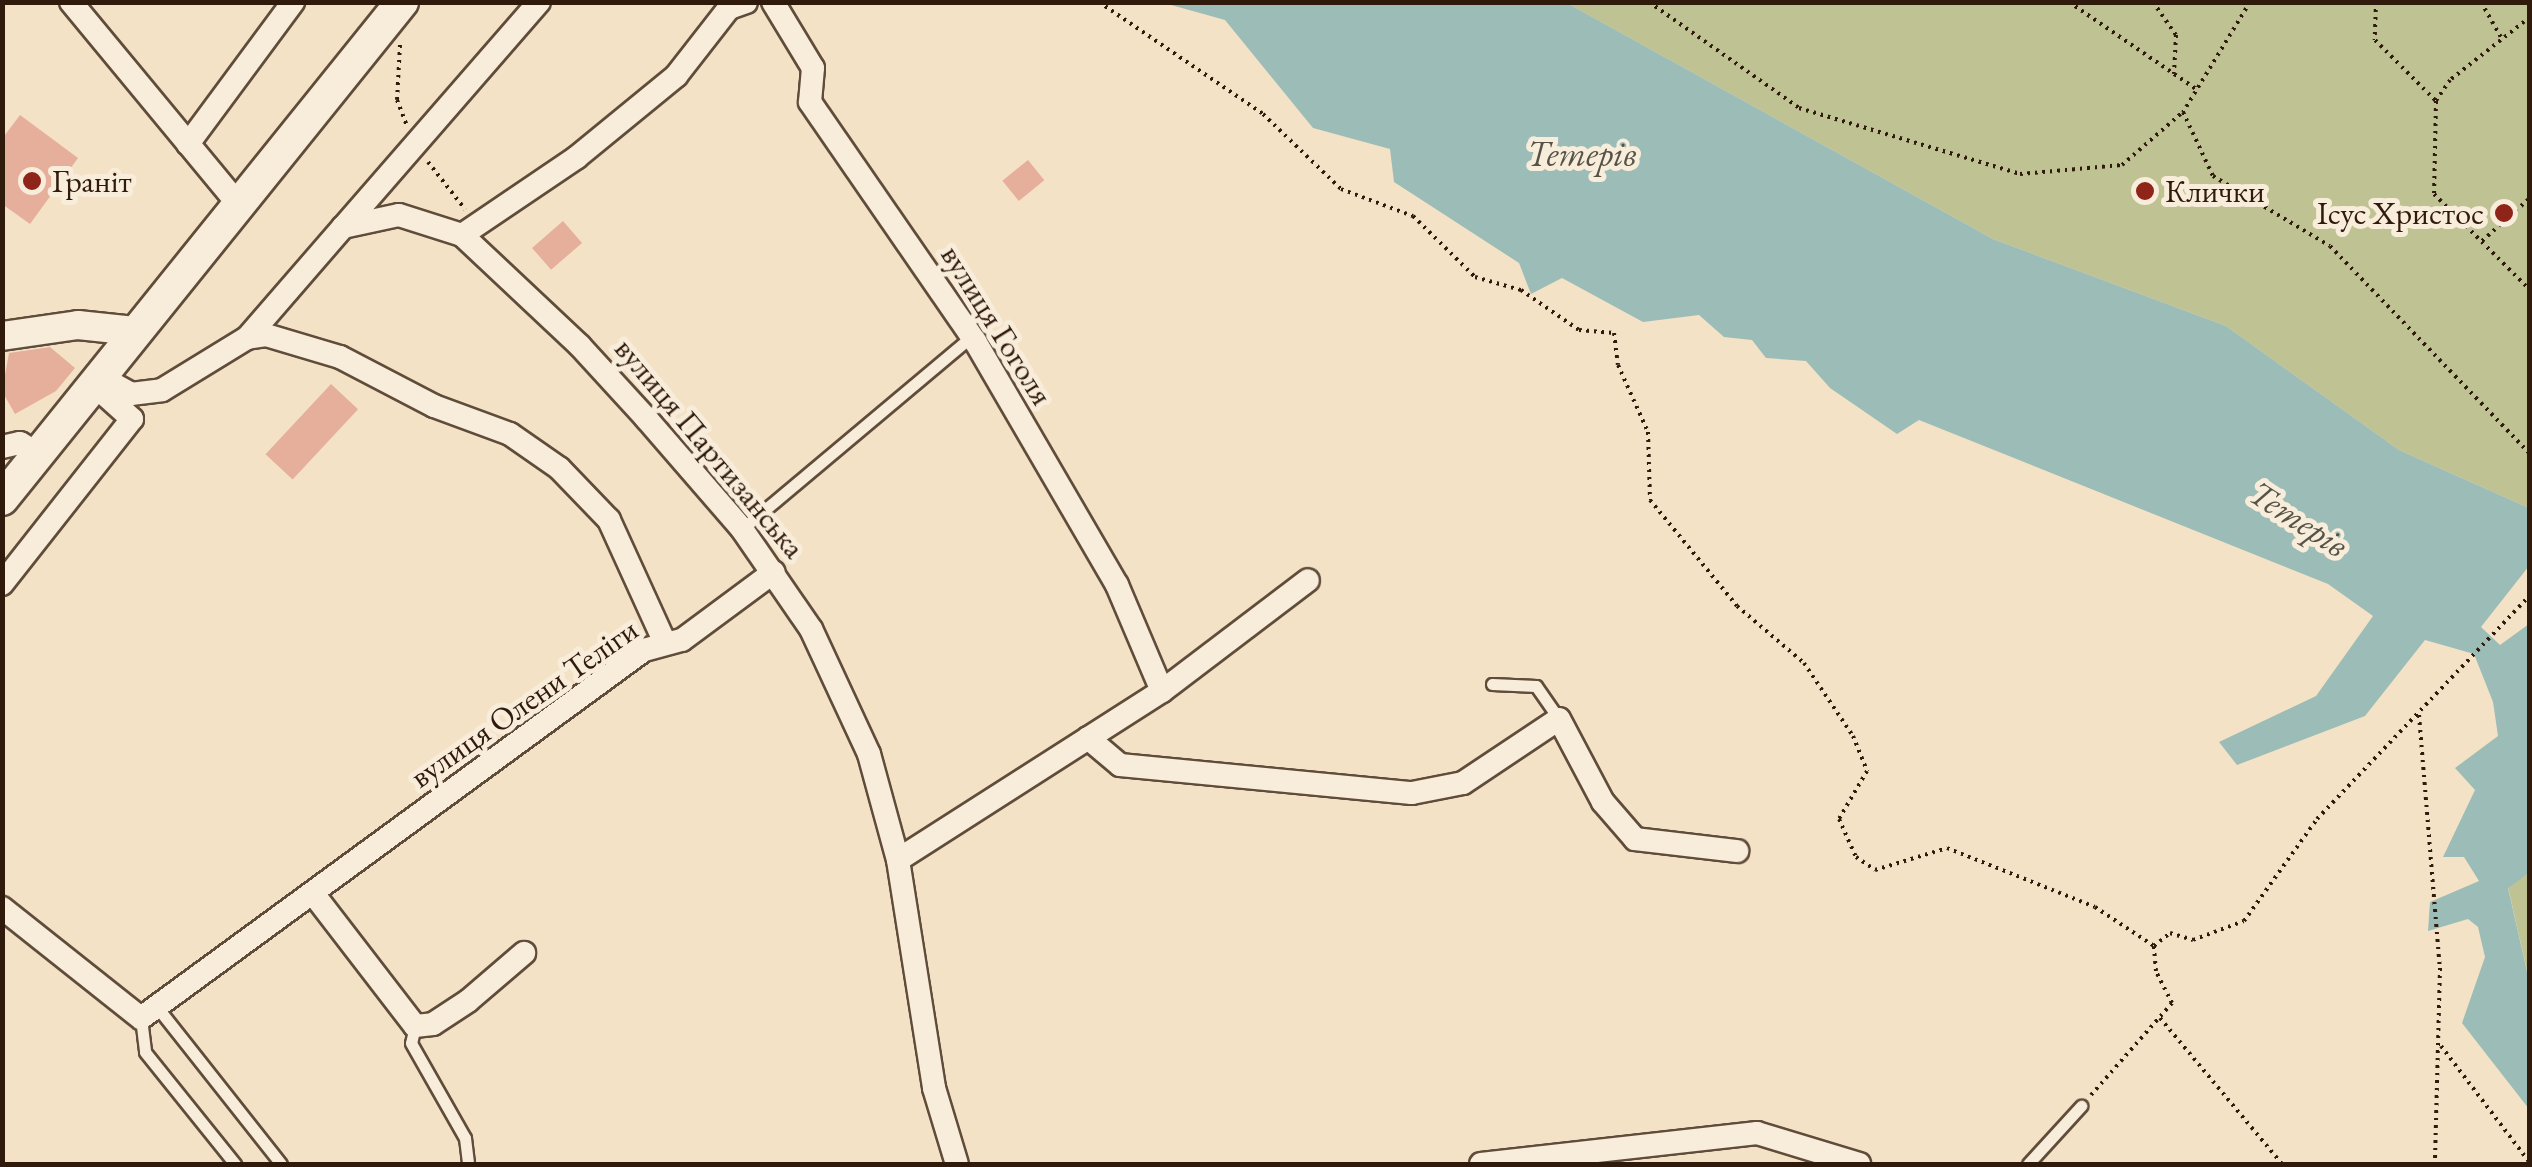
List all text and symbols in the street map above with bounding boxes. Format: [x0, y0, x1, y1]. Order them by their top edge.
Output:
water label: Тетерів [1527, 133, 1637, 175]
place label: Граніт [52, 162, 132, 200]
marker: Граніт [21, 170, 43, 192]
place label: Клички [2165, 172, 2265, 210]
marker: Клички [2134, 180, 2156, 202]
place label: Ісус Христос [2317, 194, 2484, 232]
marker: Ісус Христос [2493, 202, 2515, 224]
street label: вулиця Гоголя [933, 238, 1061, 412]
street label: вулиця Партизанська [607, 330, 813, 566]
water label: Тетерів [2241, 471, 2357, 567]
street label: вулиця Олени Теліги [403, 610, 645, 796]

